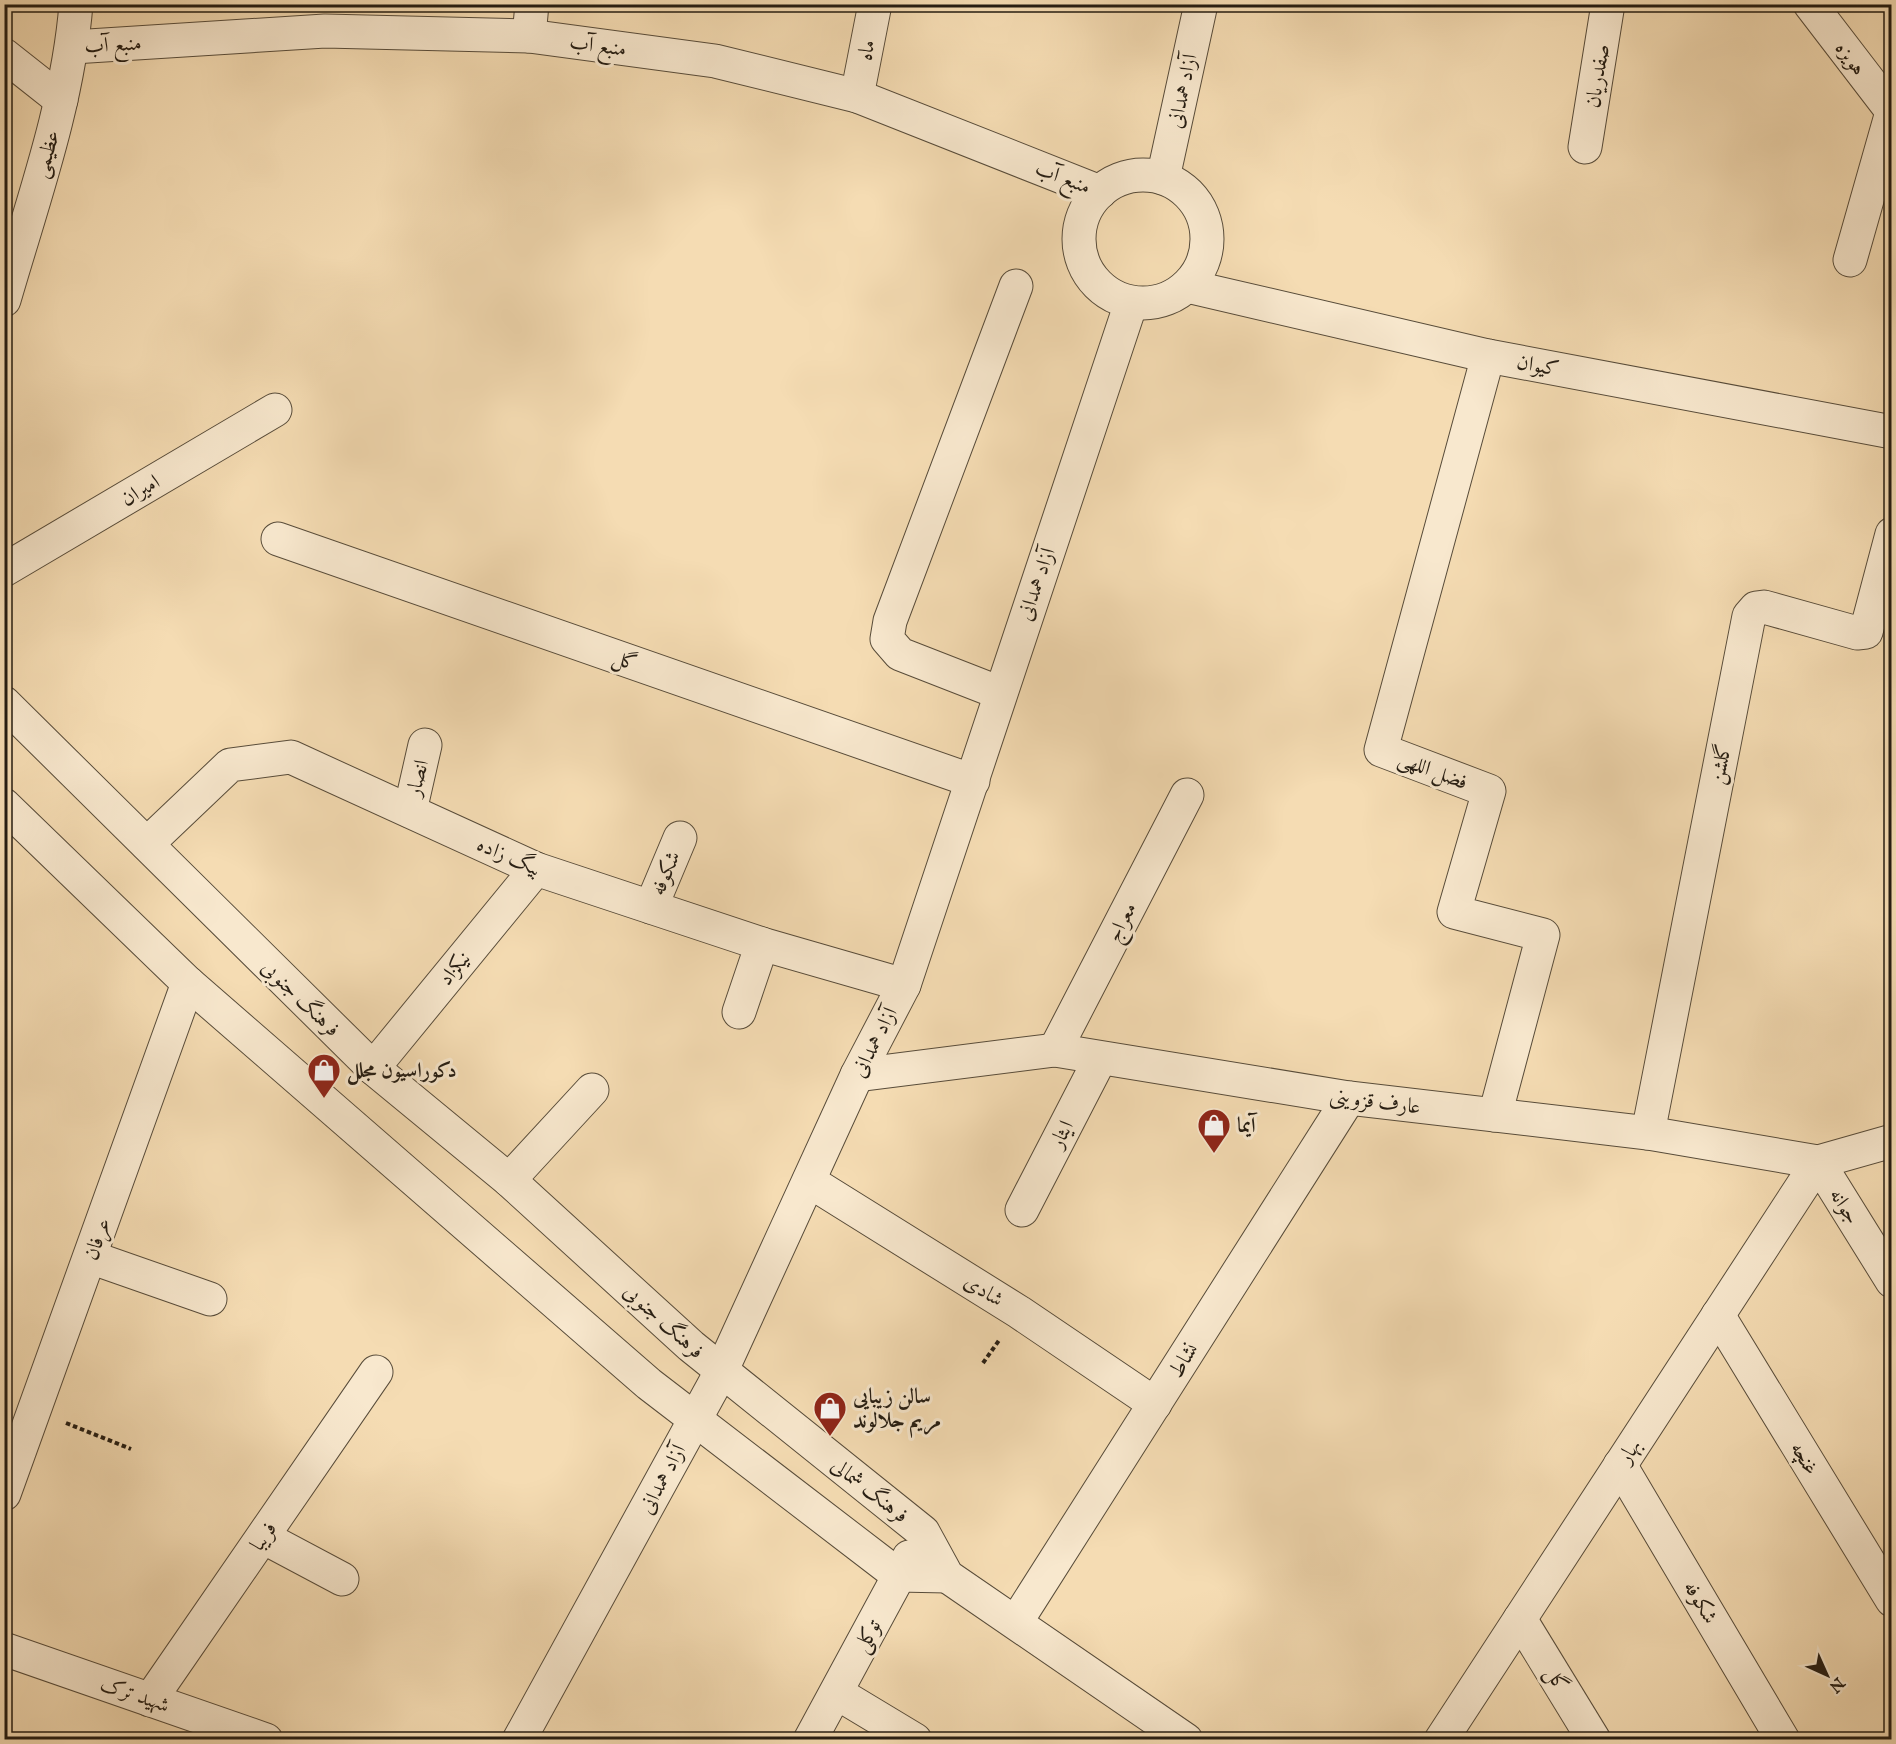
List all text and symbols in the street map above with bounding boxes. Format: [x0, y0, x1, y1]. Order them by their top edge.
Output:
street label: منبع آب [567, 28, 628, 68]
street label: منبع آب [84, 30, 143, 64]
street label: هویزه [1828, 36, 1871, 81]
street label: ماه [852, 38, 883, 63]
street label: صفدریان [1580, 42, 1617, 110]
street label: آزاد همدانی [1161, 49, 1205, 131]
street label: عظیمی [28, 127, 67, 182]
street label: منبع آب [1029, 155, 1094, 205]
street label: کیوان [1514, 349, 1561, 384]
street label: امیران [116, 469, 165, 513]
street label: آزاد همدانی [1011, 542, 1063, 625]
street label: گل [608, 644, 641, 678]
street label: گلشن [1703, 741, 1739, 787]
street label: فضل اللهی [1394, 746, 1471, 797]
street label: انصار [400, 757, 436, 801]
street label: بیگ زاده [472, 830, 545, 883]
street label: شکوفه [645, 847, 688, 900]
street label: معراج [1101, 898, 1147, 949]
street label: نیکزاد [433, 946, 477, 992]
street label: فرهنگ جنوبی [255, 954, 346, 1043]
street label: آزاد همدانی [845, 1000, 906, 1082]
shop icon: دکوراسیون مجلل [306, 1052, 342, 1099]
place label: دکوراسیون مجلل [347, 1058, 457, 1085]
street label: عارف قزوینی [1328, 1084, 1422, 1121]
shop icon: آيما [1196, 1107, 1232, 1154]
place label: آيما [1237, 1112, 1258, 1140]
street label: ایثار [1043, 1116, 1081, 1155]
street label: جوانه [1822, 1184, 1865, 1230]
street label: عرفان [78, 1215, 118, 1264]
street label: شادی [958, 1269, 1008, 1314]
street label: فرهنگ جنوبی [617, 1278, 710, 1365]
street label: نشاط [1163, 1338, 1205, 1383]
place label: سالن زیبایی مریم جلالوند [852, 1384, 941, 1438]
shop icon: سالن زیبایی مریم جلالوند [812, 1390, 848, 1437]
street label: بهار [1611, 1434, 1648, 1471]
street label: آزاد همدانی [633, 1437, 694, 1519]
street label: غنچه [1783, 1437, 1824, 1480]
street label: فرهنگ شمالی [825, 1452, 914, 1530]
street label: فریبا [245, 1517, 284, 1557]
street label: شکوفه [1676, 1576, 1723, 1629]
street label: توکلی [849, 1614, 890, 1659]
north arrow [1797, 1645, 1857, 1705]
street label: گل [1538, 1662, 1575, 1698]
street label: شهید ترک [96, 1671, 173, 1720]
text: N [1824, 1672, 1849, 1696]

